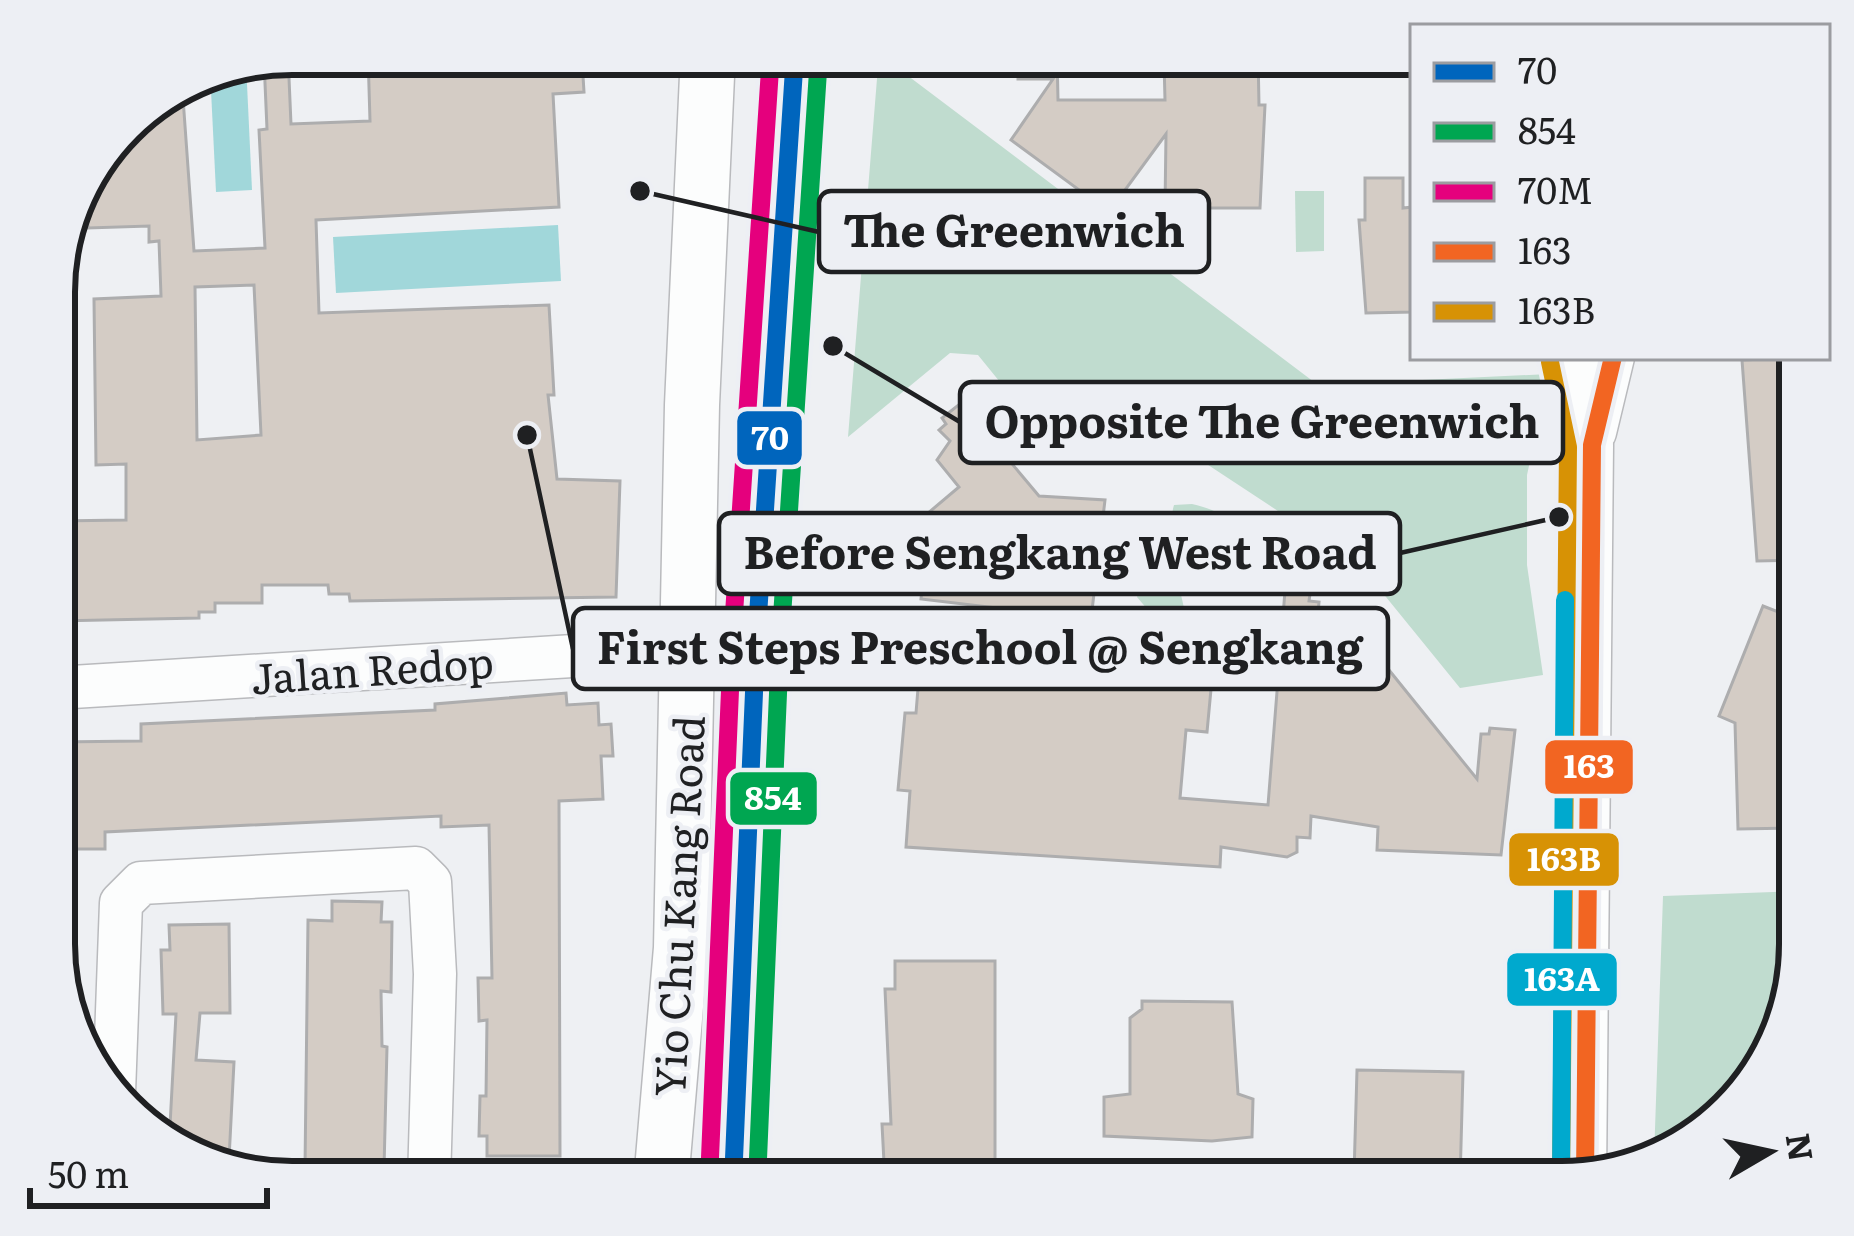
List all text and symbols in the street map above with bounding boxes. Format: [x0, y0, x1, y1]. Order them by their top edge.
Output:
legend [1410, 24, 1830, 360]
text: 70 [1518, 42, 1557, 95]
text: 854 [1518, 102, 1576, 155]
text: 70M [1518, 162, 1593, 215]
callout: The Greenwich [819, 191, 1209, 272]
text: The Greenwich [843, 194, 1185, 261]
text: 163 [1518, 222, 1572, 275]
text: 163B [1518, 282, 1595, 335]
callout: Opposite The Greenwich [960, 382, 1563, 463]
text: Opposite The Greenwich [984, 385, 1540, 452]
line badge: 70 [735, 409, 804, 467]
text: 70 [751, 411, 789, 460]
callout: Before Sengkang West Road [719, 513, 1400, 594]
text: Before Sengkang West Road [743, 516, 1377, 583]
callout: First Steps Preschool @ Sengkang [573, 608, 1388, 689]
text: First Steps Preschool @ Sengkang [597, 611, 1364, 678]
street label: Jalan Redop [249, 629, 495, 707]
street label: Yio Chu Kang Road [636, 714, 718, 1098]
line badge: 163 [1543, 738, 1635, 796]
text: 163 [1563, 739, 1615, 788]
line badge: 854 [728, 770, 819, 827]
text: 854 [744, 771, 802, 820]
line badge: 163B [1507, 831, 1621, 888]
text: 163B [1527, 832, 1601, 881]
line badge: 163A [1505, 951, 1619, 1008]
text: 163A [1524, 952, 1600, 1001]
north arrow [1710, 1092, 1830, 1212]
text: N [1776, 1129, 1828, 1164]
scale bar [30, 1134, 267, 1208]
text: 50 m [48, 1146, 129, 1199]

